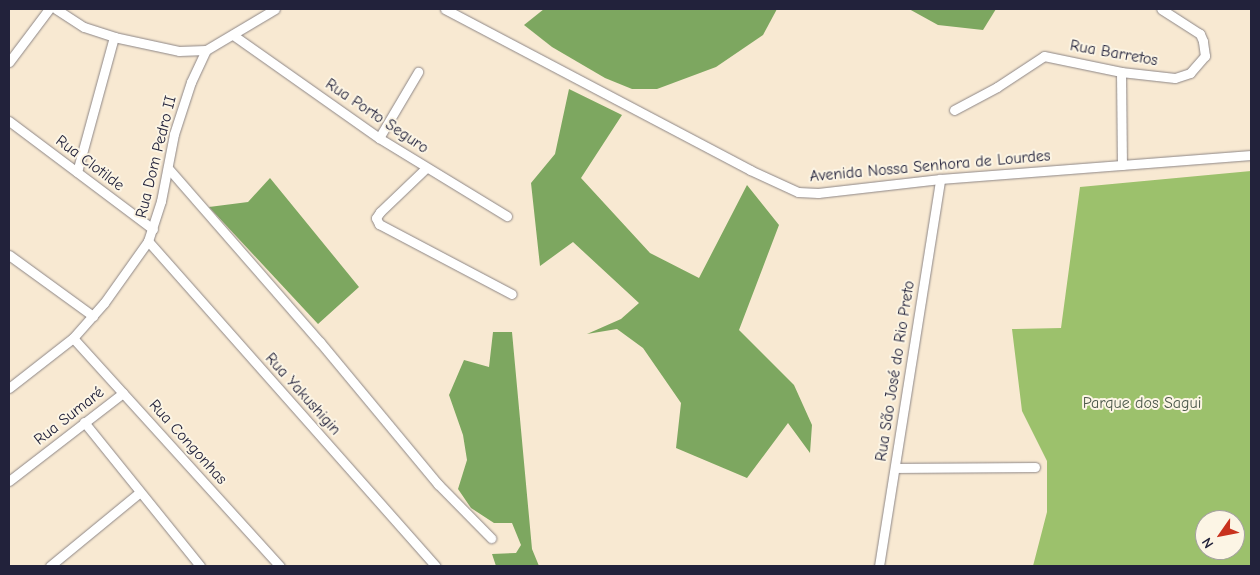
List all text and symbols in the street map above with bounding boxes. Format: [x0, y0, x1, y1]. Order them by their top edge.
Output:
street label: Rua Barretos [1068, 36, 1160, 70]
street label: Rua Porto Seguro [322, 74, 432, 158]
street label: Rua Dom Pedro II [131, 94, 181, 220]
street label: Rua Clotilde [52, 131, 128, 195]
street label: Avenida Nossa Senhora de Lourdes [809, 146, 1051, 186]
street label: Rua São José do Rio Preto [871, 279, 919, 463]
street label: Rua Yakushigin [261, 349, 345, 439]
street label: Rua Sumaré [30, 383, 108, 449]
park label: Parque dos Sagui [1083, 393, 1201, 413]
street label: Rua Congonhas [145, 396, 231, 488]
north arrow [1195, 510, 1245, 560]
text: N [1198, 534, 1217, 551]

